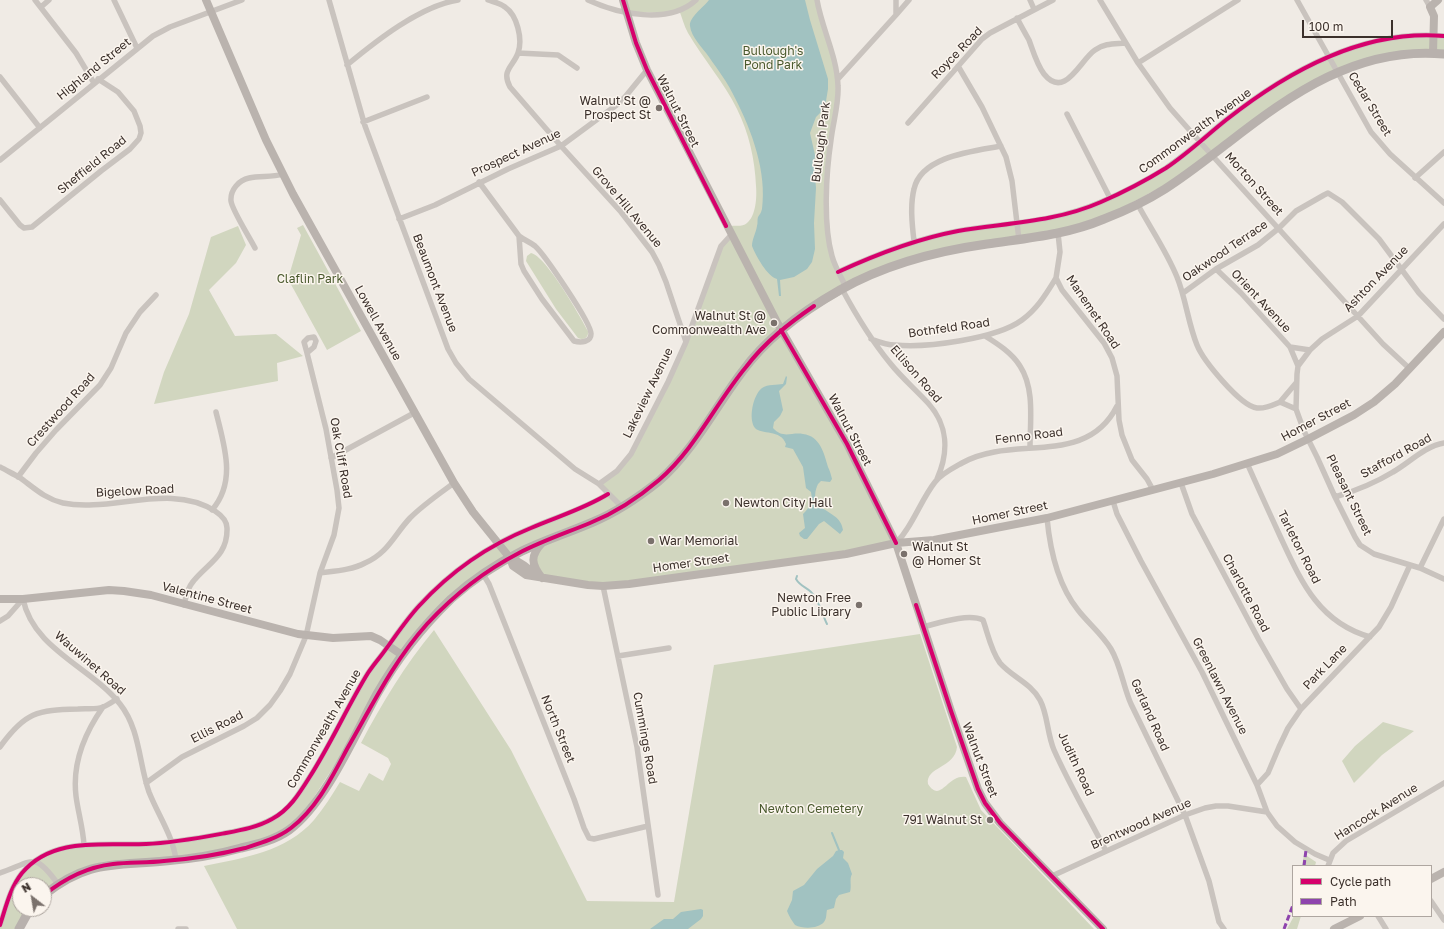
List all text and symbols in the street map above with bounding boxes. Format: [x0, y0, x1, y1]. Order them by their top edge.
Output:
scale bar [1304, 12, 1395, 38]
text: 100 m [1309, 19, 1343, 34]
street label: Royce Road [928, 24, 986, 82]
street label: Highland Street [54, 35, 134, 103]
park label: Bullough's Pond Park [743, 44, 803, 72]
street label: Cedar Street [1345, 69, 1395, 139]
street label: Walnut Street [654, 72, 702, 150]
street label: Commonwealth Avenue [1136, 85, 1254, 177]
place label: Walnut St @ Prospect St [579, 94, 651, 122]
street label: Bullough Park [809, 101, 833, 183]
marker: Walnut St @ Prospect St [654, 103, 664, 113]
street label: Prospect Avenue [469, 126, 563, 180]
street label: Sheffield Road [55, 133, 129, 197]
street label: Morton Street [1222, 149, 1286, 219]
street label: Grove Hill Avenue [589, 163, 665, 251]
street label: Oakwood Terrace [1180, 217, 1270, 285]
street label: Beaumont Avenue [410, 232, 460, 334]
street label: Ashton Avenue [1341, 243, 1411, 315]
street label: Orient Avenue [1228, 266, 1294, 336]
park label: Claflin Park [277, 272, 343, 286]
street label: Manemet Road [1063, 272, 1123, 352]
street label: Lowell Avenue [351, 283, 405, 363]
place label: Walnut St @ Commonwealth Ave [652, 309, 766, 337]
street label: Bothfeld Road [907, 315, 991, 341]
marker: Walnut St @ Commonwealth Ave [769, 318, 779, 328]
street label: Ellison Road [887, 342, 945, 406]
street label: Lakeview Avenue [620, 345, 676, 441]
street label: Crestwood Road [24, 370, 98, 450]
street label: Walnut Street [825, 391, 875, 469]
street label: Homer Street [1279, 396, 1353, 444]
street label: Oak Cliff Road [327, 416, 355, 500]
street label: Fenno Road [994, 425, 1064, 447]
street label: Stafford Road [1358, 430, 1434, 482]
street label: Pleasant Street [1323, 452, 1375, 538]
street label: Bigelow Road [95, 482, 175, 500]
place label: Newton City Hall [734, 496, 832, 510]
marker: Newton City Hall [721, 498, 731, 508]
street label: Homer Street [971, 498, 1049, 528]
street label: Tarleton Road [1274, 508, 1324, 586]
place label: War Memorial [659, 534, 738, 548]
marker: War Memorial [646, 536, 656, 546]
place label: Walnut St @ Homer St [912, 540, 981, 568]
marker: Walnut St @ Homer St [899, 549, 909, 559]
street label: Homer Street [652, 551, 730, 575]
street label: Charlotte Road [1219, 551, 1273, 635]
street label: Valentine Street [160, 579, 254, 617]
place label: Newton Free Public Library [771, 591, 851, 619]
marker: Newton Free Public Library [854, 600, 864, 610]
street label: Wauwinet Road [51, 628, 129, 698]
street label: Greenlawn Avenue [1189, 635, 1251, 737]
street label: Park Lane [1300, 641, 1350, 693]
street label: Commonwealth Avenue [284, 667, 364, 791]
street label: Garland Road [1128, 677, 1172, 753]
street label: Cummings Road [630, 691, 660, 785]
street label: North Street [538, 693, 578, 765]
street label: Ellis Road [188, 708, 246, 746]
street label: Walnut Street [959, 720, 1001, 800]
street label: Judith Road [1055, 730, 1097, 798]
street label: Hancock Avenue [1332, 781, 1420, 843]
street label: Brentwood Avenue [1089, 795, 1193, 853]
park label: Newton Cemetery [759, 802, 863, 816]
place label: 791 Walnut St [903, 813, 982, 827]
marker: 791 Walnut St [985, 815, 995, 825]
legend [1292, 865, 1432, 917]
text: Cycle path [1330, 874, 1391, 889]
north arrow [12, 877, 52, 917]
text: N [19, 879, 33, 895]
text: Path [1330, 894, 1357, 909]

